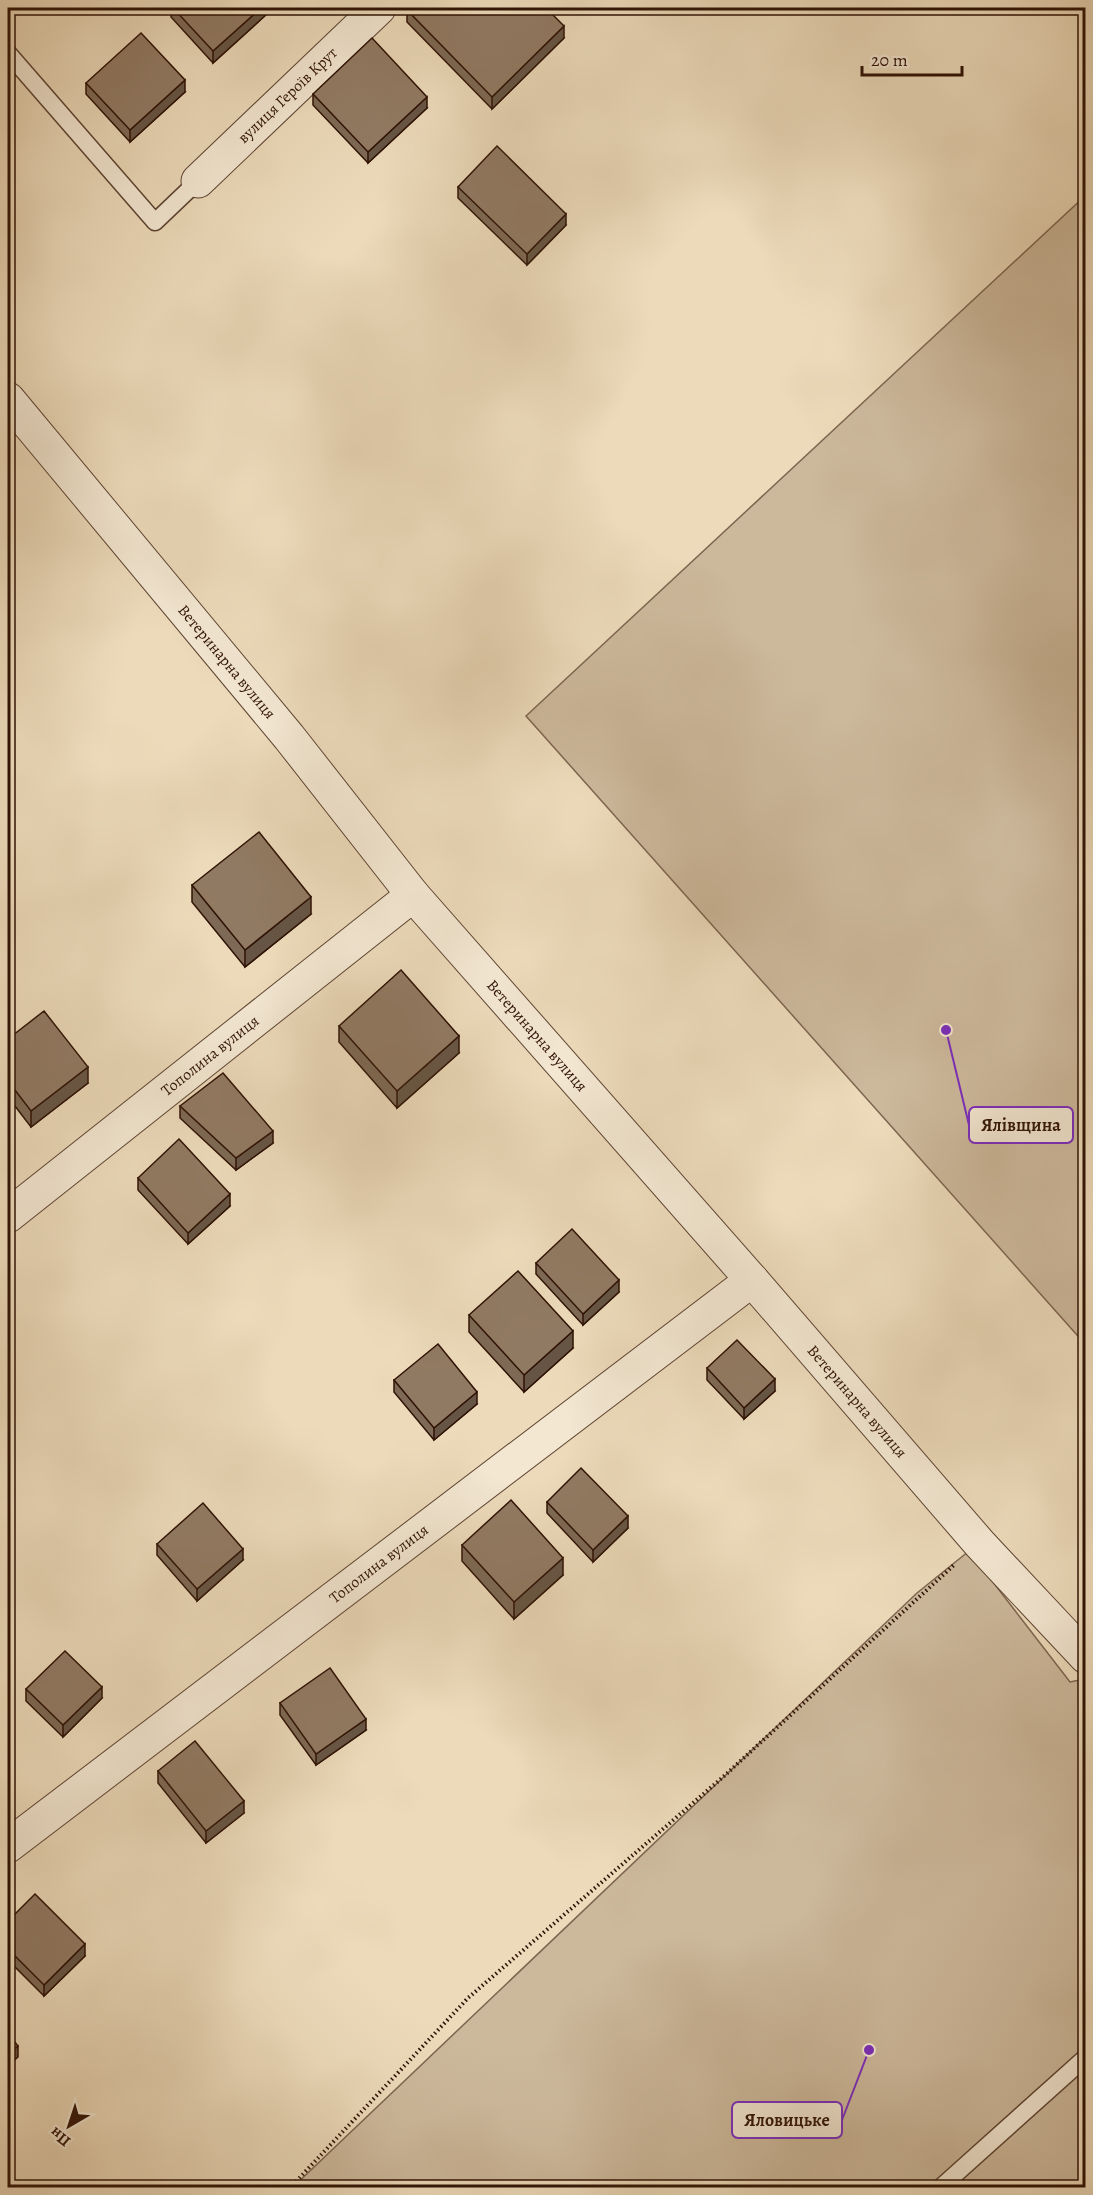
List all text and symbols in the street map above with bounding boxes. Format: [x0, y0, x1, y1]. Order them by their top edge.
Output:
scale bar [862, 39, 962, 77]
street label: вулиця Героїв Крут [233, 42, 342, 148]
text: 20 m [871, 48, 908, 72]
street label: Ветеринарна вулиця [173, 600, 281, 724]
street label: Ветеринарна вулиця [482, 975, 593, 1097]
street label: Тополина вулиця [157, 1010, 264, 1101]
callout: Ялівщина [969, 1107, 1073, 1143]
text: Ялівщина [981, 1113, 1061, 1137]
street label: Ветеринарна вулиця [802, 1340, 912, 1463]
street label: Тополина вулиця [325, 1519, 433, 1609]
north arrow [39, 2096, 99, 2156]
callout: Яловицьке [732, 2102, 842, 2138]
text: Яловицьке [744, 2108, 830, 2132]
text: Пн [45, 2122, 75, 2152]

